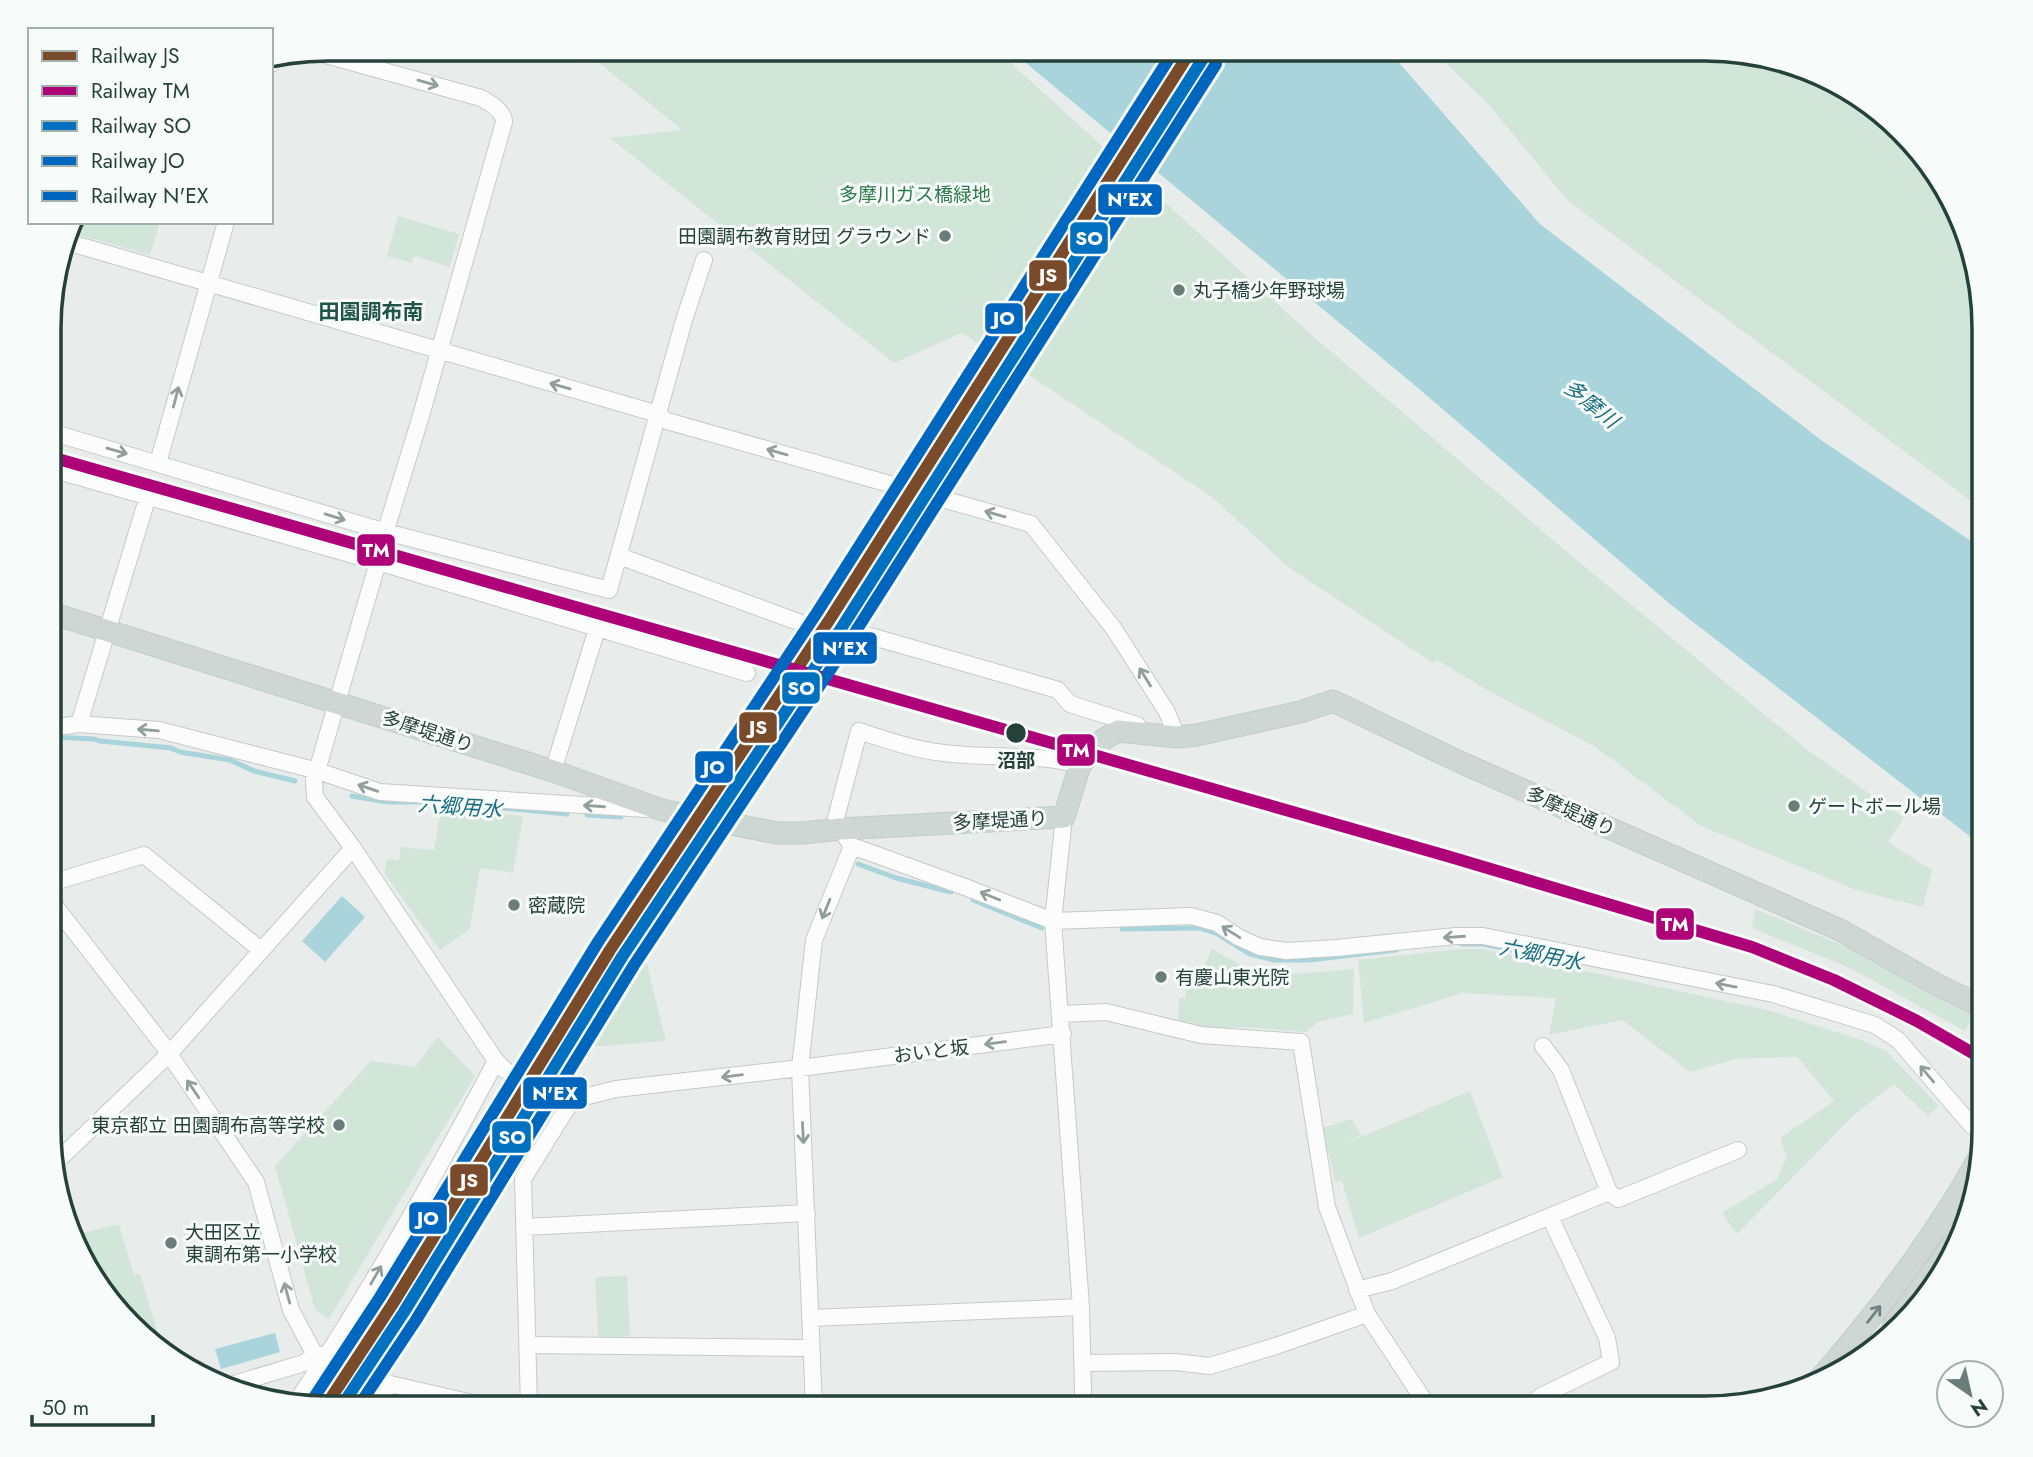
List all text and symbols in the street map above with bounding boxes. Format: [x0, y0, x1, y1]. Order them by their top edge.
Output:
legend [28, 28, 273, 224]
text: Railway JS [91, 41, 180, 71]
text: Railway TM [91, 76, 190, 106]
one-way arrow [416, 77, 439, 90]
text: Railway SO [91, 111, 191, 141]
text: Railway JO [91, 146, 185, 176]
text: Railway N'EX [91, 181, 209, 211]
park label: 多摩川ガス橋緑地 [839, 181, 991, 208]
line badge: N'EX [1097, 183, 1163, 216]
text: N'EX [1107, 186, 1153, 213]
line badge: SO [1069, 221, 1109, 255]
place label: 田園調布教育財団 グラウンド [678, 223, 931, 250]
text: SO [1075, 225, 1103, 252]
marker: 田園調布教育財団 グラウンド [937, 228, 953, 244]
line badge: JS [1028, 259, 1068, 292]
text: JS [1035, 262, 1057, 289]
place label: 丸子橋少年野球場 [1193, 277, 1345, 304]
marker: 丸子橋少年野球場 [1171, 282, 1187, 298]
district label: 田園調布南 [319, 297, 424, 327]
line badge: JO [984, 302, 1024, 335]
text: JO [989, 305, 1015, 332]
water label: 多摩川 [1557, 373, 1626, 437]
one-way arrow [549, 378, 571, 391]
one-way arrow [170, 387, 183, 409]
one-way arrow [766, 444, 788, 457]
one-way arrow [106, 446, 128, 459]
one-way arrow [985, 506, 1007, 519]
one-way arrow [324, 511, 346, 524]
line badge: TM [356, 533, 396, 567]
text: TM [362, 537, 390, 564]
line badge: N'EX [812, 631, 878, 665]
text: N'EX [822, 635, 868, 662]
one-way arrow [1138, 667, 1152, 687]
line badge: SO [781, 671, 821, 705]
text: SO [787, 675, 815, 702]
street label: 多摩堤通り [378, 704, 477, 759]
line badge: JS [738, 711, 778, 744]
text: JS [745, 714, 767, 741]
marker: 沼部 [1004, 721, 1028, 745]
one-way arrow [137, 723, 160, 736]
line badge: TM [1056, 733, 1096, 767]
text: TM [1062, 737, 1090, 764]
place label: 沼部 [997, 747, 1035, 774]
line badge: JO [694, 750, 734, 784]
text: JO [699, 754, 725, 781]
street label: 多摩堤通り [1522, 780, 1620, 843]
one-way arrow [357, 781, 379, 793]
water label: 六郷用水 [417, 789, 505, 825]
place label: ゲートボール場 [1808, 793, 1941, 820]
marker: ゲートボール場 [1786, 798, 1802, 814]
one-way arrow [583, 799, 606, 812]
street label: 多摩堤通り [952, 805, 1048, 836]
one-way arrow [979, 889, 1001, 902]
place label: 密蔵院 [528, 892, 585, 919]
marker: 密蔵院 [506, 897, 522, 913]
one-way arrow [819, 898, 832, 919]
line badge: TM [1655, 907, 1695, 941]
text: TM [1661, 911, 1689, 938]
one-way arrow [1222, 925, 1242, 939]
one-way arrow [1443, 931, 1466, 944]
water label: 六郷用水 [1497, 932, 1587, 978]
place label: 有慶山東光院 [1175, 964, 1289, 991]
marker: 有慶山東光院 [1153, 969, 1169, 985]
one-way arrow [1715, 977, 1738, 991]
street label: おいと坂 [892, 1033, 970, 1070]
one-way arrow [984, 1036, 1007, 1049]
one-way arrow [1919, 1066, 1935, 1084]
one-way arrow [721, 1069, 744, 1082]
line badge: N'EX [522, 1076, 588, 1110]
one-way arrow [186, 1080, 200, 1099]
text: N'EX [532, 1080, 578, 1107]
place label: 東京都立 田園調布高等学校 [91, 1112, 325, 1139]
marker: 東京都立 田園調布高等学校 [331, 1117, 347, 1133]
line badge: SO [491, 1120, 532, 1154]
one-way arrow [797, 1121, 810, 1144]
text: SO [498, 1124, 526, 1151]
line badge: JS [449, 1163, 489, 1197]
text: JS [456, 1167, 478, 1194]
line badge: JO [408, 1201, 448, 1235]
text: JO [413, 1205, 439, 1232]
place label: 大田区立 東調布第一小学校 [185, 1219, 337, 1268]
marker: 大田区立 東調布第一小学校 [163, 1235, 179, 1251]
one-way arrow [369, 1265, 383, 1285]
one-way arrow [279, 1282, 292, 1304]
one-way arrow [1866, 1305, 1881, 1323]
north arrow [1935, 1359, 2005, 1429]
scale bar [32, 1384, 152, 1428]
text: N [1965, 1392, 1993, 1423]
text: 50 m [42, 1393, 89, 1423]

